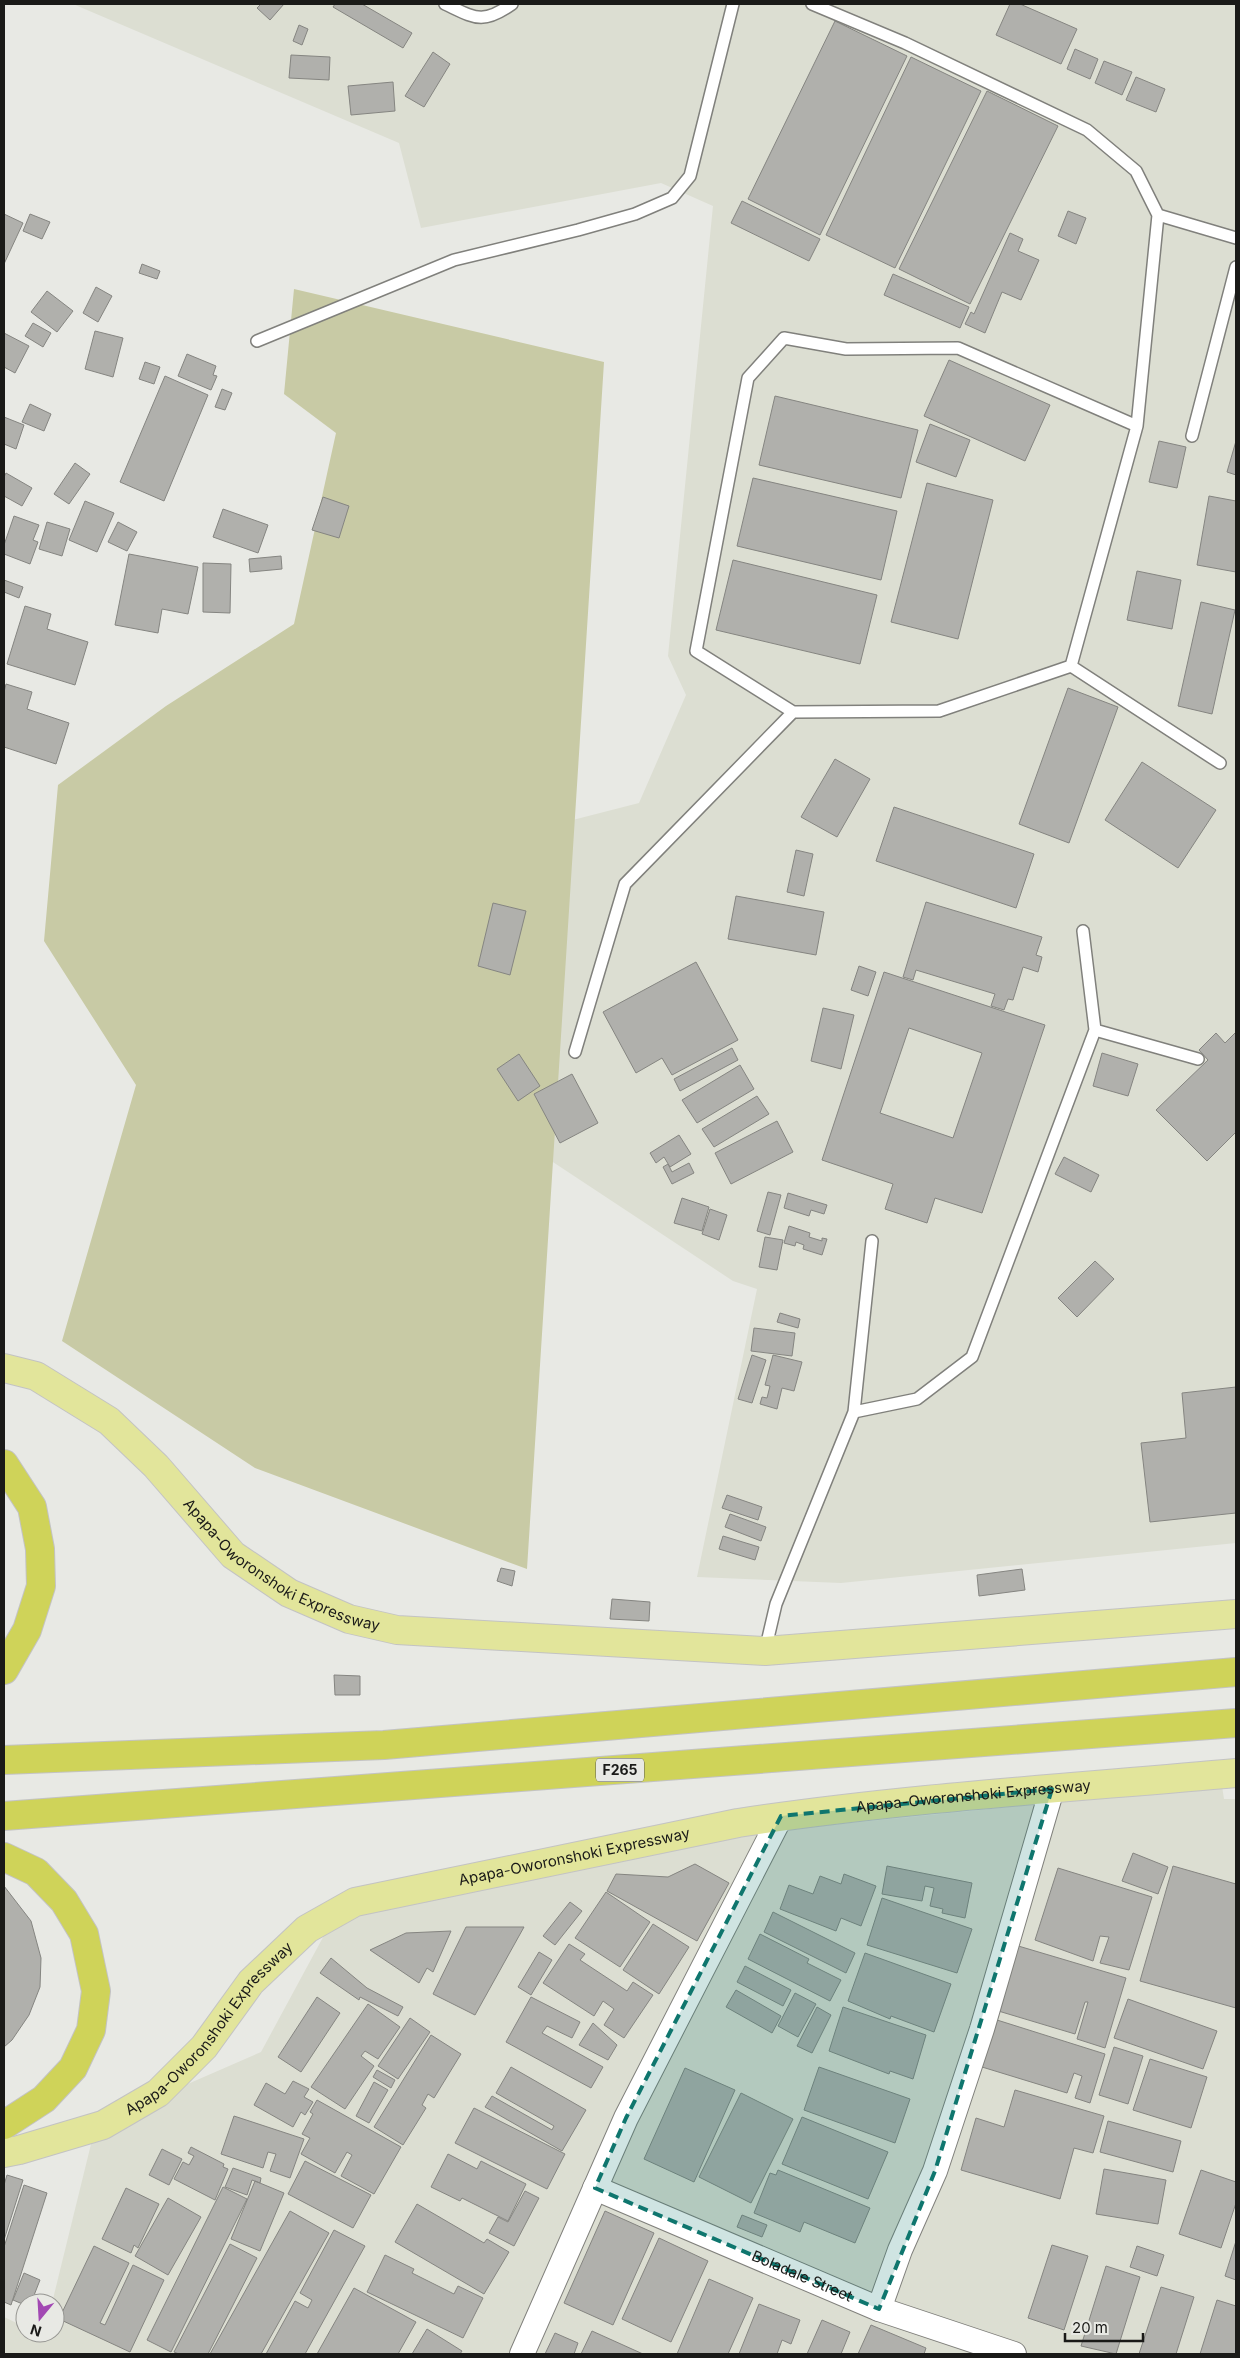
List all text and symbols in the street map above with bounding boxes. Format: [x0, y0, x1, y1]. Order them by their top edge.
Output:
street label: Apapa-Oworonshoki Expressway [179, 1494, 382, 1635]
road number: F265 [596, 1758, 644, 1782]
street label: Apapa-Oworonshoki Expressway [855, 1775, 1092, 1816]
street label: Apapa-Oworonshoki Expressway [457, 1823, 692, 1889]
street label: Apapa-Oworonshoki Expressway [121, 1937, 297, 2119]
street label: Boladale Street [749, 2246, 855, 2306]
north arrow [15, 2293, 65, 2343]
scale bar [1065, 2310, 1142, 2342]
text: 20 m [1072, 2318, 1108, 2337]
text: N [28, 2321, 44, 2341]

